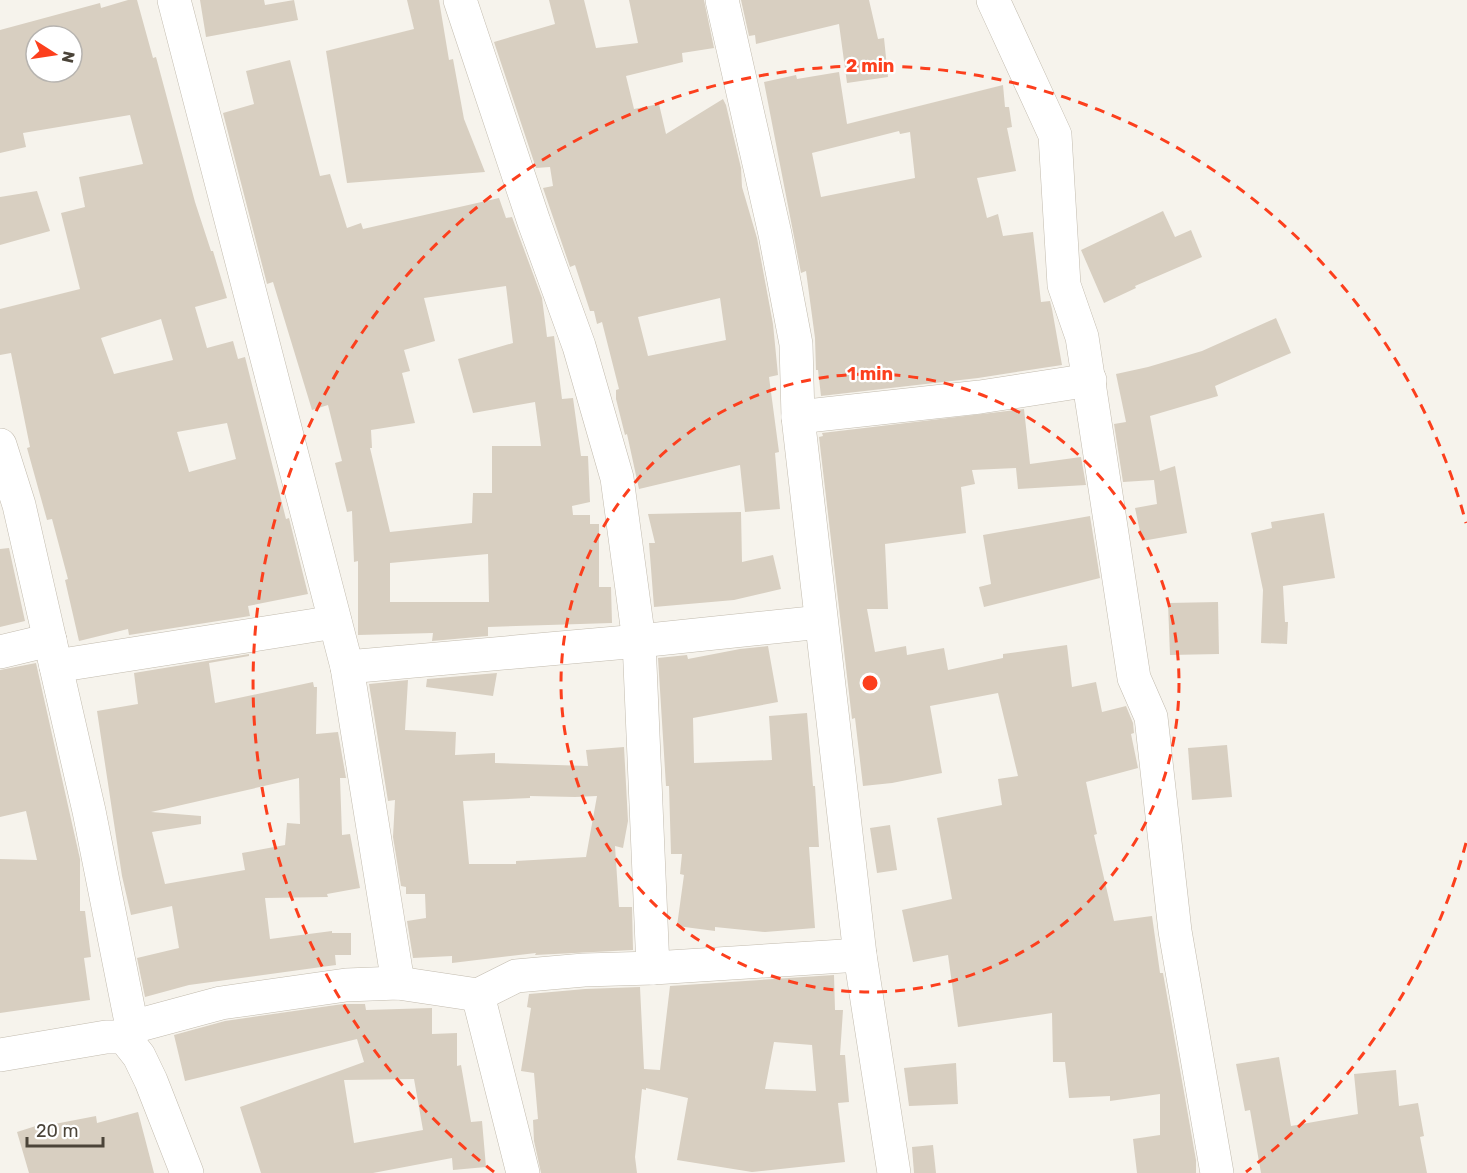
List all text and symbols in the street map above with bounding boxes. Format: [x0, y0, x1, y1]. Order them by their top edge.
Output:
north arrow [24, 24, 84, 84]
text: N [58, 49, 79, 65]
text: 2 min [846, 55, 894, 77]
text: 1 min [847, 363, 893, 385]
centre of rings [860, 673, 880, 693]
scale bar [27, 1110, 104, 1148]
text: 20 m [36, 1120, 78, 1142]

